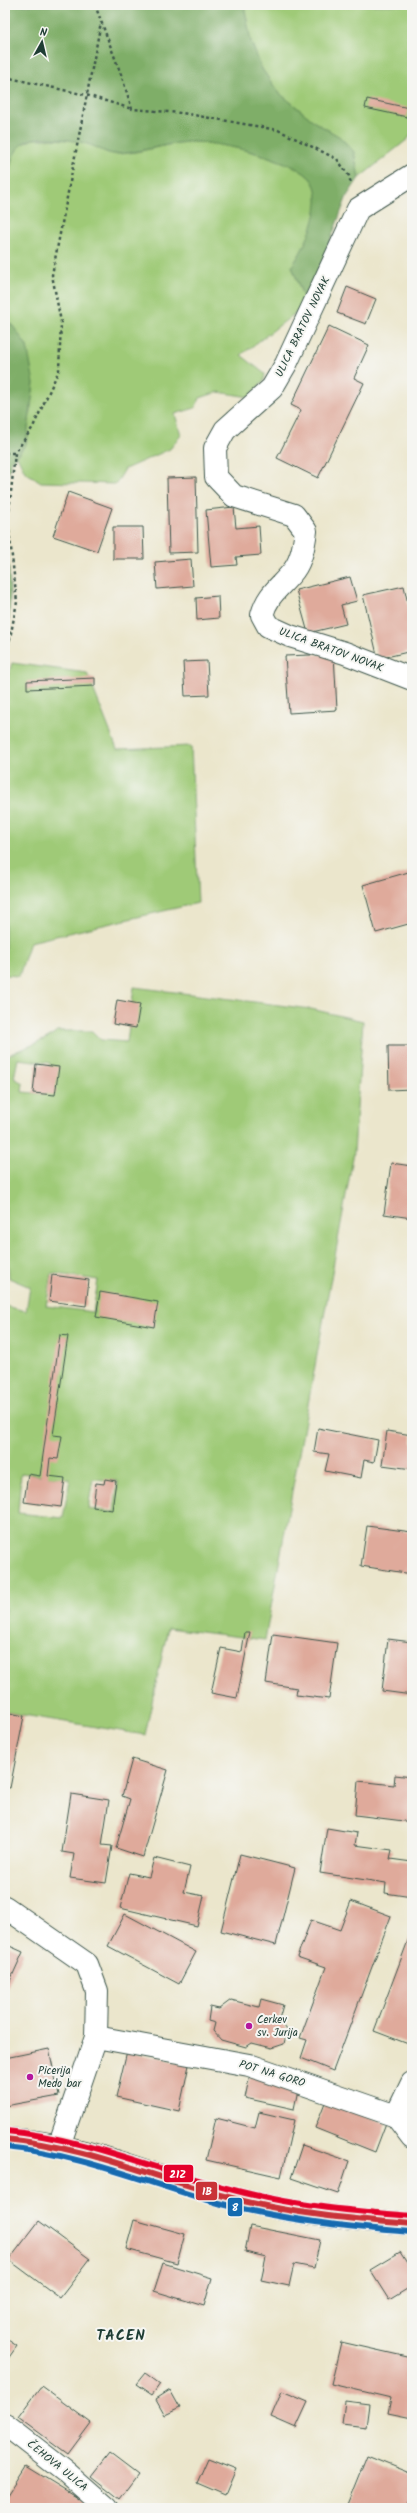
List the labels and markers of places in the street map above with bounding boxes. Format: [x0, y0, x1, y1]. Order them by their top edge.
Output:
place label: Cerkev sv. Jurija [257, 2011, 298, 2042]
marker: Cerkev sv. Jurija [244, 2021, 254, 2031]
place label: Picerija Medo bar [38, 2062, 82, 2093]
marker: Picerija Medo bar [25, 2072, 35, 2082]

